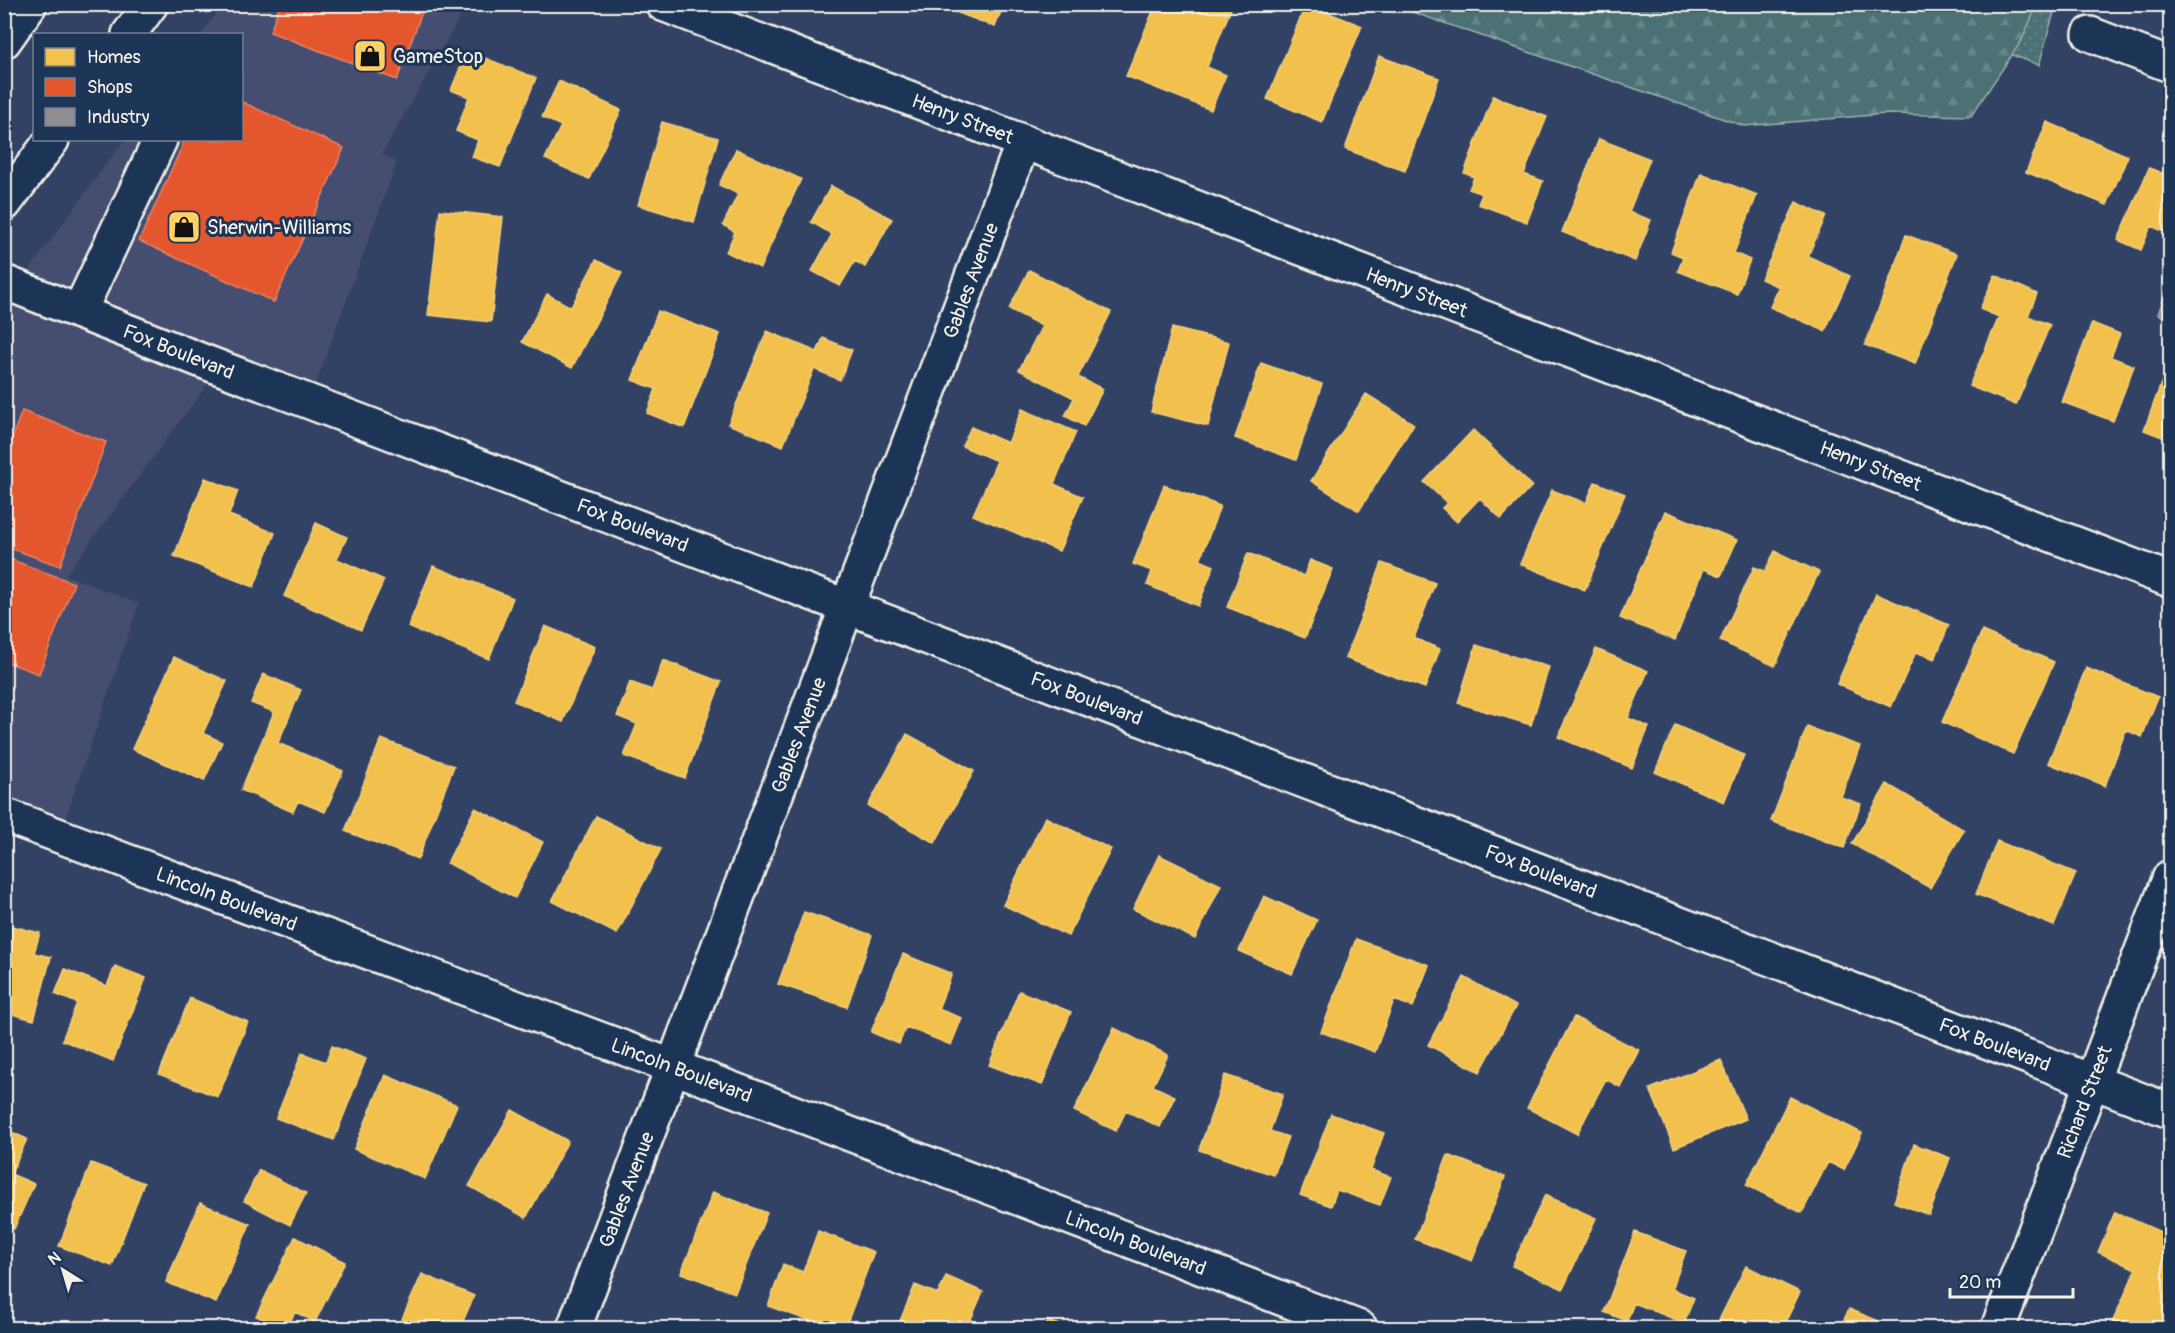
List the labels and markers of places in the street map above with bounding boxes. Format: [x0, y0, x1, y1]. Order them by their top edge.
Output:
shop icon: GameStop [352, 38, 388, 74]
place label: GameStop [393, 44, 483, 69]
shop icon: Sherwin-Williams [166, 209, 202, 245]
place label: Sherwin-Williams [207, 215, 351, 240]

